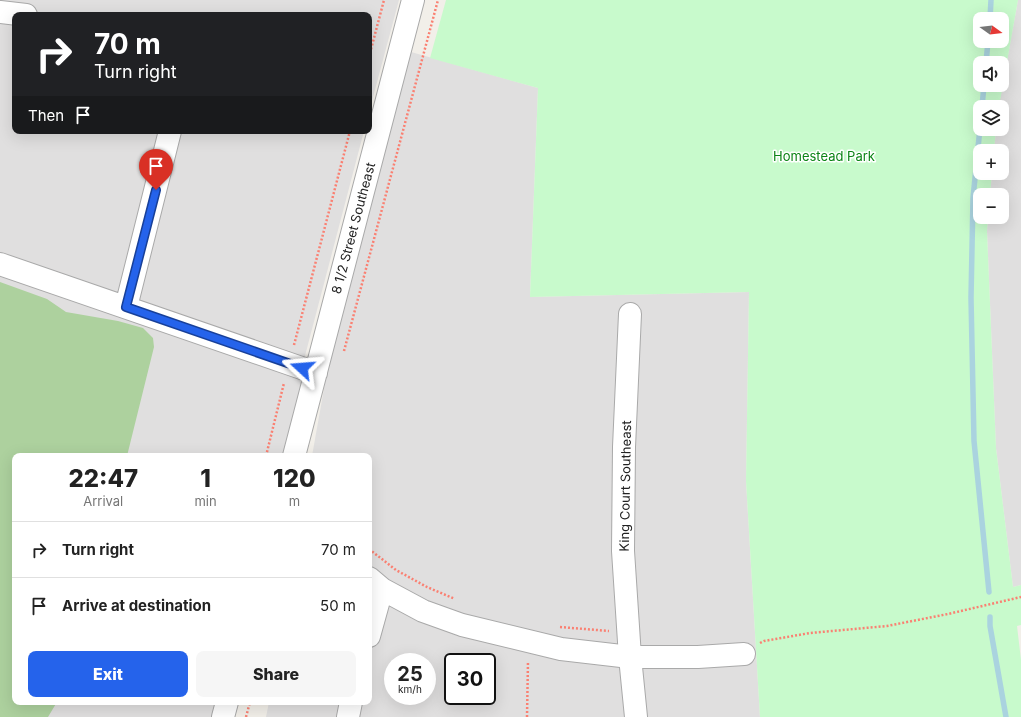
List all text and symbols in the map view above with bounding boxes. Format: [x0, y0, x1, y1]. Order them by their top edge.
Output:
north arrow [973, 12, 1009, 48]
map controls [973, 12, 1009, 224]
text: 70 m [94, 27, 161, 61]
icon: right [28, 28, 80, 80]
button: sound [973, 56, 1009, 92]
text: Turn right [94, 61, 177, 82]
button: layers [973, 100, 1009, 136]
icon: arrive [72, 104, 94, 126]
text: Then [28, 106, 64, 125]
button: + [973, 144, 1009, 180]
park label: Homestead Park [773, 148, 875, 164]
pin [139, 149, 173, 190]
icon: arrive [145, 155, 167, 177]
street label: 8 1/2 Street Southeast [328, 160, 378, 296]
button: − [973, 188, 1009, 224]
position arrow [281, 347, 323, 389]
street label: King Court Southeast [616, 420, 634, 552]
text: 22:47 [68, 464, 138, 493]
text: 1 [200, 464, 211, 493]
text: 120 [273, 464, 316, 493]
text: Arrival [83, 493, 123, 509]
text: min [194, 493, 217, 509]
text: m [289, 493, 300, 509]
icon: right [28, 539, 50, 561]
text: Turn right [62, 540, 134, 559]
text: 70 m [321, 540, 356, 559]
icon: arrive [28, 595, 50, 617]
text: Arrive at destination [62, 596, 211, 615]
text: 50 m [320, 596, 356, 615]
button: Exit [28, 651, 188, 697]
button: Share [196, 651, 356, 697]
speed limit sign: 30 [444, 653, 496, 705]
text: 25 [397, 662, 423, 686]
text: km/h [398, 683, 422, 695]

